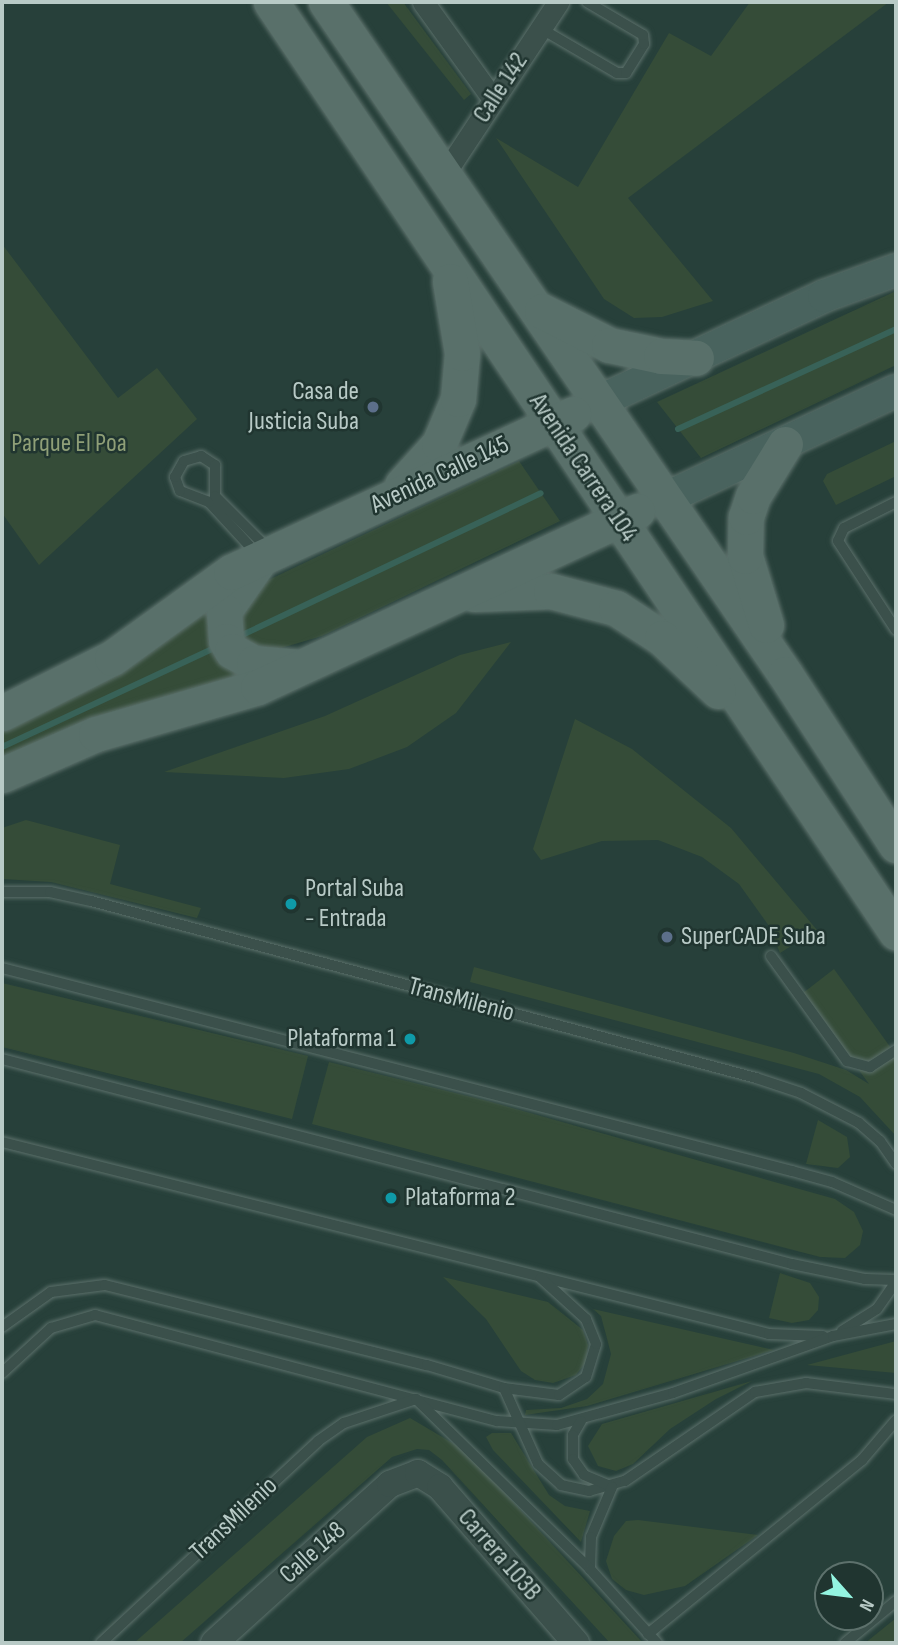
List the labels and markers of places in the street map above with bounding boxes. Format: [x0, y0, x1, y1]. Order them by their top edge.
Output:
place label: Casa de Justicia Suba [249, 376, 359, 438]
marker: Casa de Justicia Suba [365, 399, 381, 415]
place label: Portal Suba - Entrada [305, 873, 404, 934]
marker: Portal Suba - Entrada [283, 896, 299, 912]
place label: SuperCADE Suba [681, 921, 826, 953]
marker: SuperCADE Suba [659, 929, 675, 945]
place label: Plataforma 1 [287, 1023, 396, 1055]
marker: Plataforma 1 [402, 1031, 418, 1047]
place label: Plataforma 2 [405, 1182, 515, 1214]
marker: Plataforma 2 [383, 1190, 399, 1206]

